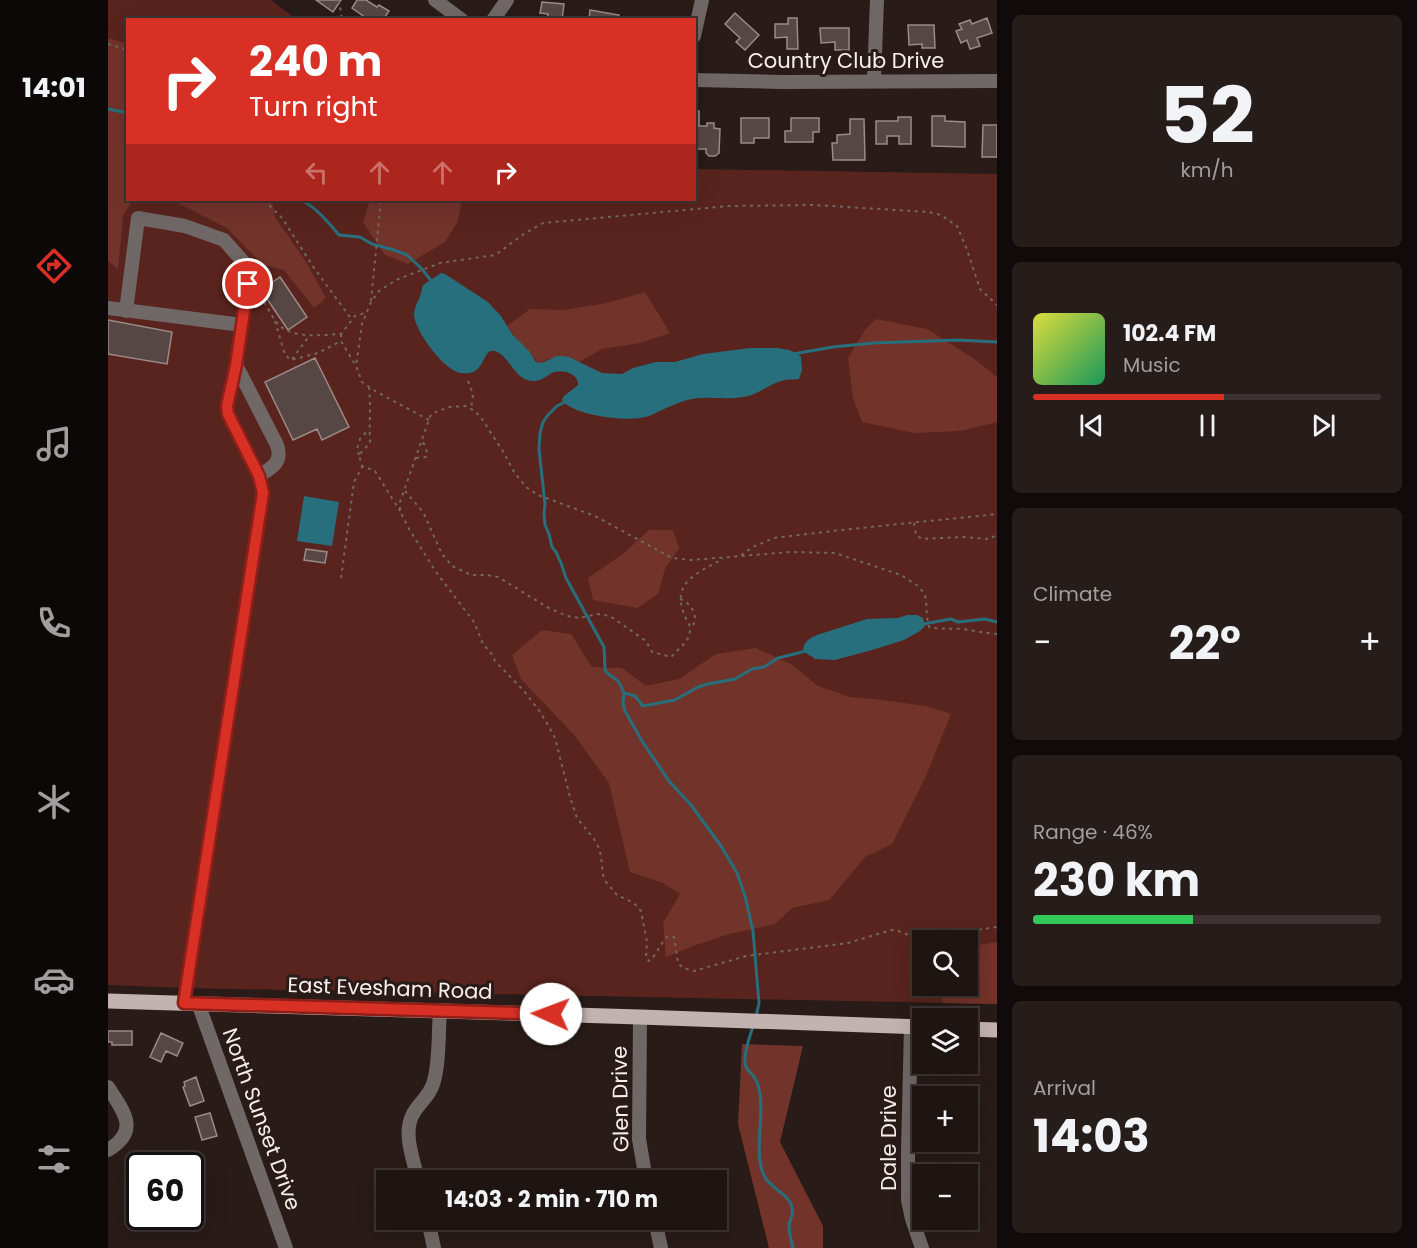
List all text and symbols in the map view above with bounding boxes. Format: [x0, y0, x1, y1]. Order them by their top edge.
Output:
text: 240 m [249, 32, 382, 91]
icon: right [150, 42, 228, 120]
street label: Country Club Drive [748, 46, 944, 75]
text: 52 [1159, 61, 1255, 170]
text: 14:01 [22, 69, 86, 106]
text: Turn right [249, 88, 378, 125]
icon: left [300, 156, 333, 189]
icon: ahead [363, 156, 396, 189]
icon: ahead [426, 156, 459, 189]
icon: right [489, 156, 522, 189]
text: km/h [1180, 156, 1234, 184]
icon: directions [33, 245, 75, 287]
pin [222, 258, 273, 309]
icon: arrive [231, 267, 264, 300]
text: 102.4 FM [1123, 318, 1216, 349]
text: Music [1123, 351, 1181, 379]
icon: previous [1075, 409, 1108, 442]
icon: pause [1191, 409, 1224, 442]
icon: next [1307, 409, 1340, 442]
icon: music [33, 423, 75, 465]
text: Climate [1033, 580, 1112, 608]
icon: phone [33, 602, 75, 644]
text: 22° [1169, 612, 1241, 675]
text: − [1033, 619, 1051, 666]
text: + [1358, 619, 1381, 666]
icon: climate [33, 781, 75, 823]
text: Range · 46% [1033, 818, 1153, 846]
text: 230 km [1033, 849, 1200, 912]
map controls [912, 930, 978, 1230]
button: search [912, 930, 978, 996]
icon: car [33, 959, 75, 1001]
street label: East Evesham Road [287, 970, 493, 1006]
position arrow [519, 982, 583, 1046]
button: layers [912, 1008, 978, 1074]
street label: North Sunset Drive [216, 1024, 308, 1214]
street label: Glen Drive [605, 1046, 635, 1152]
text: Arrival [1033, 1074, 1096, 1102]
street label: Dale Drive [874, 1085, 903, 1191]
button: + [912, 1086, 978, 1152]
text: 14:03 [1033, 1105, 1150, 1168]
icon: filters [33, 1138, 75, 1180]
speed limit sign: 60 [126, 1152, 204, 1230]
button: − [912, 1164, 978, 1230]
text: 14:03 · 2 min · 710 m [445, 1184, 658, 1215]

